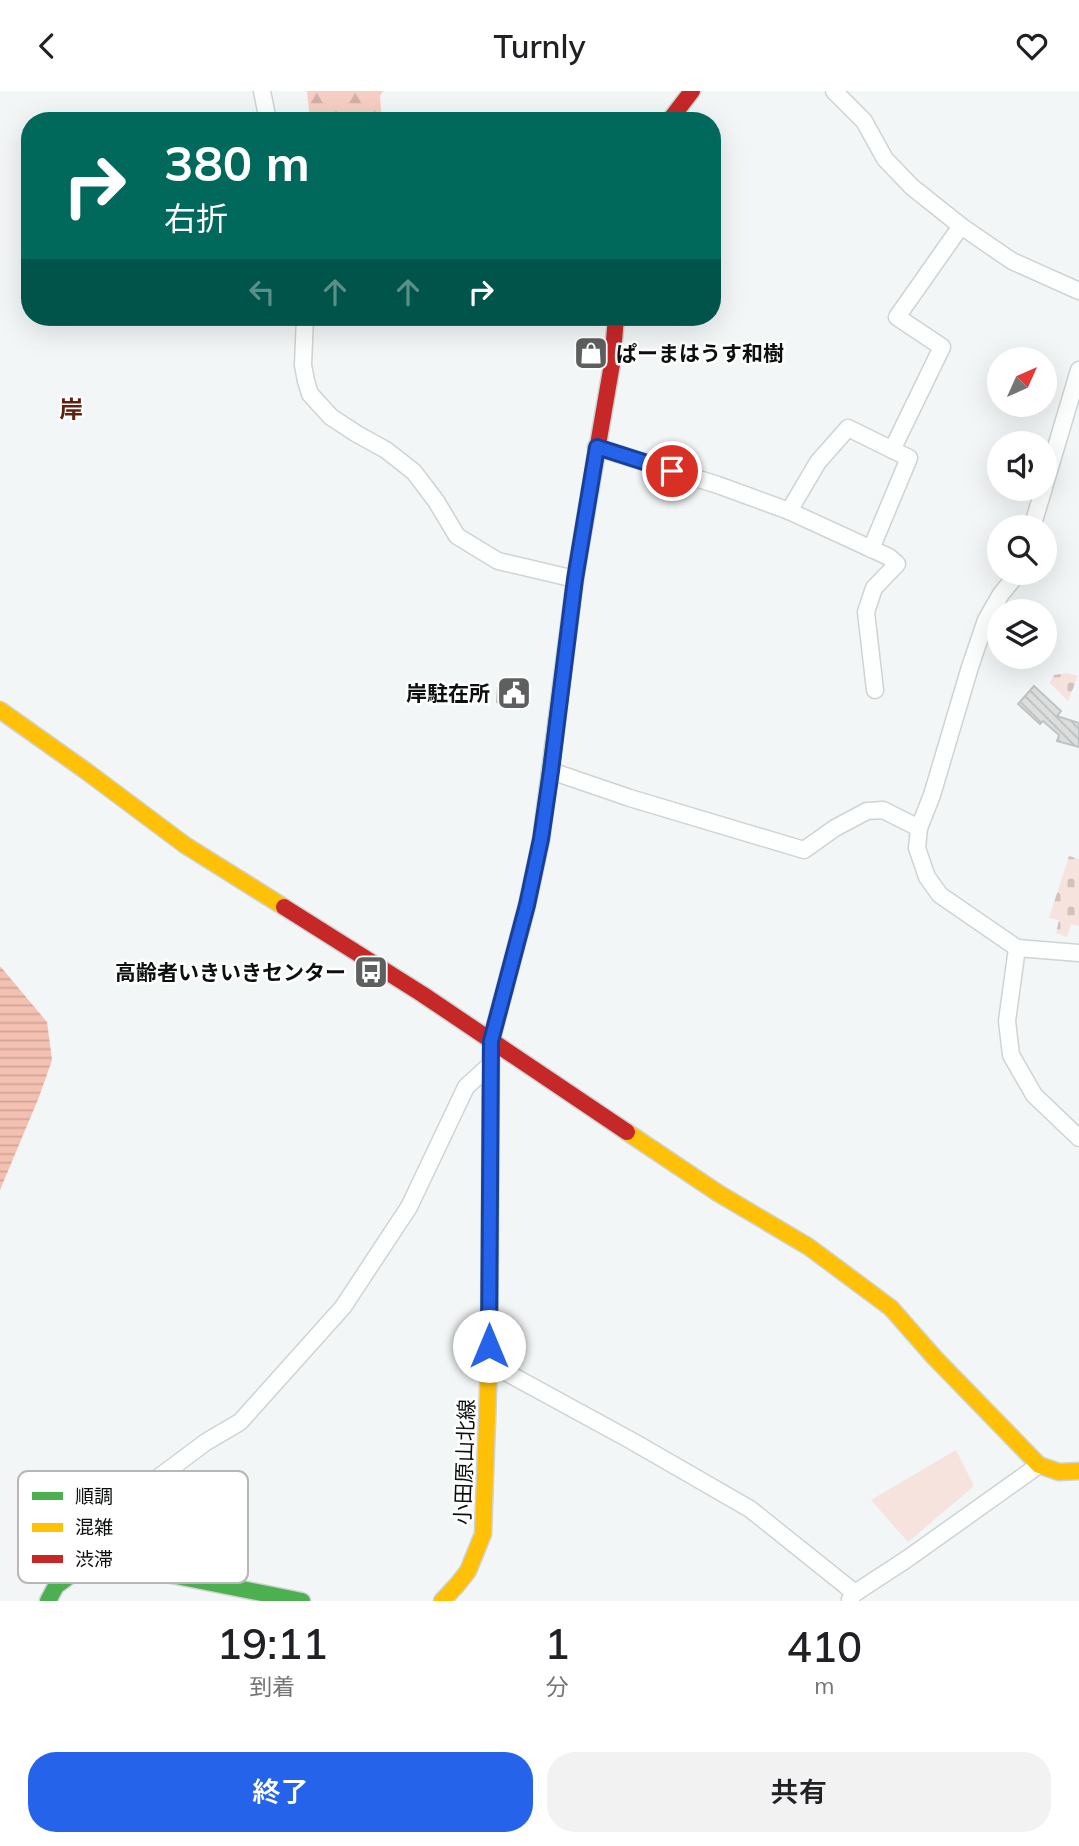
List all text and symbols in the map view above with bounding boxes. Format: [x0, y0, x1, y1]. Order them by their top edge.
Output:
text: Turnly [493, 26, 586, 66]
icon: back [28, 27, 66, 65]
icon: heart [1013, 27, 1051, 65]
text: 380 m [164, 132, 310, 193]
icon: right [49, 140, 140, 231]
text: 右折 [164, 198, 228, 238]
icon: left [243, 273, 281, 311]
icon: ahead [316, 273, 354, 311]
icon: ahead [389, 273, 427, 311]
icon: right [462, 273, 500, 311]
shop icon: ぱーまはうす和樹 [572, 334, 610, 372]
place label: ぱーまはうす和樹 [616, 340, 784, 366]
north arrow [987, 347, 1057, 417]
map controls [987, 347, 1057, 669]
district label: 岸 [59, 394, 83, 424]
button: sound [987, 431, 1057, 501]
pin [642, 441, 702, 501]
icon: arrive [653, 452, 691, 490]
button: search [987, 515, 1057, 585]
button: layers [987, 599, 1057, 669]
public building icon: 岸駐在所 [495, 674, 533, 712]
place label: 岸駐在所 [406, 680, 490, 706]
bus stop icon: 高齢者いきいきセンター [352, 953, 390, 991]
place label: 高齢者いきいきセンター [115, 959, 346, 985]
position arrow [452, 1309, 526, 1383]
street label: 小田原山北線 [449, 1399, 479, 1525]
legend [18, 1471, 248, 1583]
text: 順調 [75, 1484, 113, 1508]
text: 混雑 [75, 1515, 113, 1539]
text: 渋滞 [75, 1547, 113, 1571]
text: 19:11 [217, 1617, 328, 1670]
text: 1 [544, 1617, 570, 1670]
text: 410 [787, 1620, 862, 1673]
text: m [814, 1671, 834, 1700]
text: 到着 [249, 1672, 295, 1701]
text: 分 [546, 1672, 569, 1701]
button: 終了 [28, 1752, 533, 1832]
button: 共有 [547, 1752, 1051, 1832]

